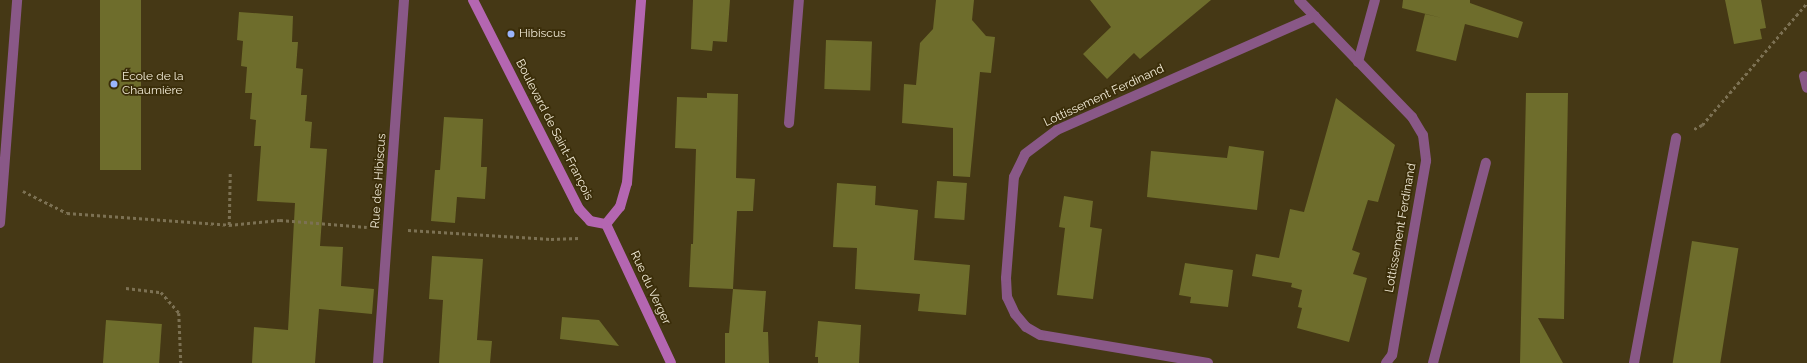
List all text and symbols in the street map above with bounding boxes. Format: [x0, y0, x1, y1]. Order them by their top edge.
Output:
place label: Hibiscus [519, 27, 566, 41]
marker: Hibiscus [506, 29, 516, 39]
street label: Boulevard de Saint-François [512, 57, 596, 203]
street label: Lottissement Ferdinand [1042, 62, 1166, 130]
place label: École de la Chaumière [122, 70, 184, 98]
marker: École de la Chaumière [109, 79, 119, 89]
street label: Rue des Hibiscus [368, 133, 390, 229]
street label: Lottissement Ferdinand [1383, 162, 1419, 294]
street label: Rue du Verger [627, 249, 673, 327]

